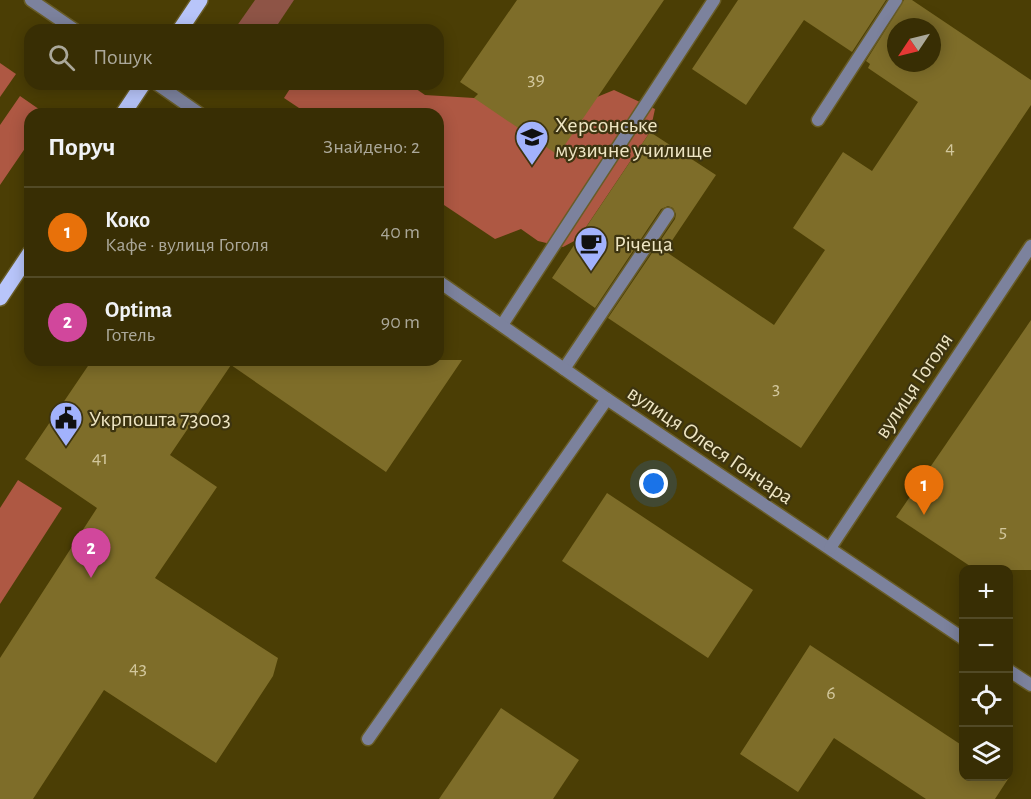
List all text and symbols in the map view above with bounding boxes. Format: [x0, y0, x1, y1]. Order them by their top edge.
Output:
north arrow [887, 18, 941, 72]
search box [24, 24, 444, 90]
icon: search [45, 41, 78, 74]
text: Пошук [93, 46, 152, 68]
house number: 39 [527, 69, 545, 89]
place label: Херсонське музичне училище [555, 114, 712, 161]
school or university icon: Херсонське музичне училище [514, 119, 550, 166]
text: Поруч [48, 134, 115, 160]
text: Знайдено: 2 [323, 137, 420, 157]
house number: 4 [945, 138, 955, 158]
text: Коко [105, 209, 150, 231]
text: 1 [64, 222, 71, 242]
text: 40 m [381, 222, 420, 242]
cafe icon: Річеца [573, 225, 609, 272]
place label: Річеца [614, 233, 673, 255]
text: Кафе · вулиця Гоголя [105, 235, 269, 255]
text: Optima [105, 299, 172, 321]
text: 2 [63, 312, 72, 332]
text: 90 m [381, 312, 420, 332]
text: Готель [105, 325, 155, 345]
street label: вулиця Гоголя [871, 329, 957, 442]
house number: 3 [772, 378, 780, 398]
street label: вулиця Олеся Гончара [624, 381, 797, 508]
public building icon: Укрпошта 73003 [48, 400, 84, 447]
place label: Укрпошта 73003 [89, 408, 231, 430]
house number: 41 [92, 448, 108, 468]
pin: 1 [904, 466, 944, 515]
your location [639, 469, 668, 498]
house number: 5 [999, 521, 1007, 541]
pin: 2 [72, 528, 110, 578]
map controls [959, 565, 1013, 781]
button: + [959, 565, 1013, 619]
button: − [959, 619, 1013, 673]
house number: 43 [129, 658, 147, 678]
button: locate [959, 673, 1013, 727]
house number: 6 [826, 683, 836, 703]
button: layers [959, 727, 1013, 781]

